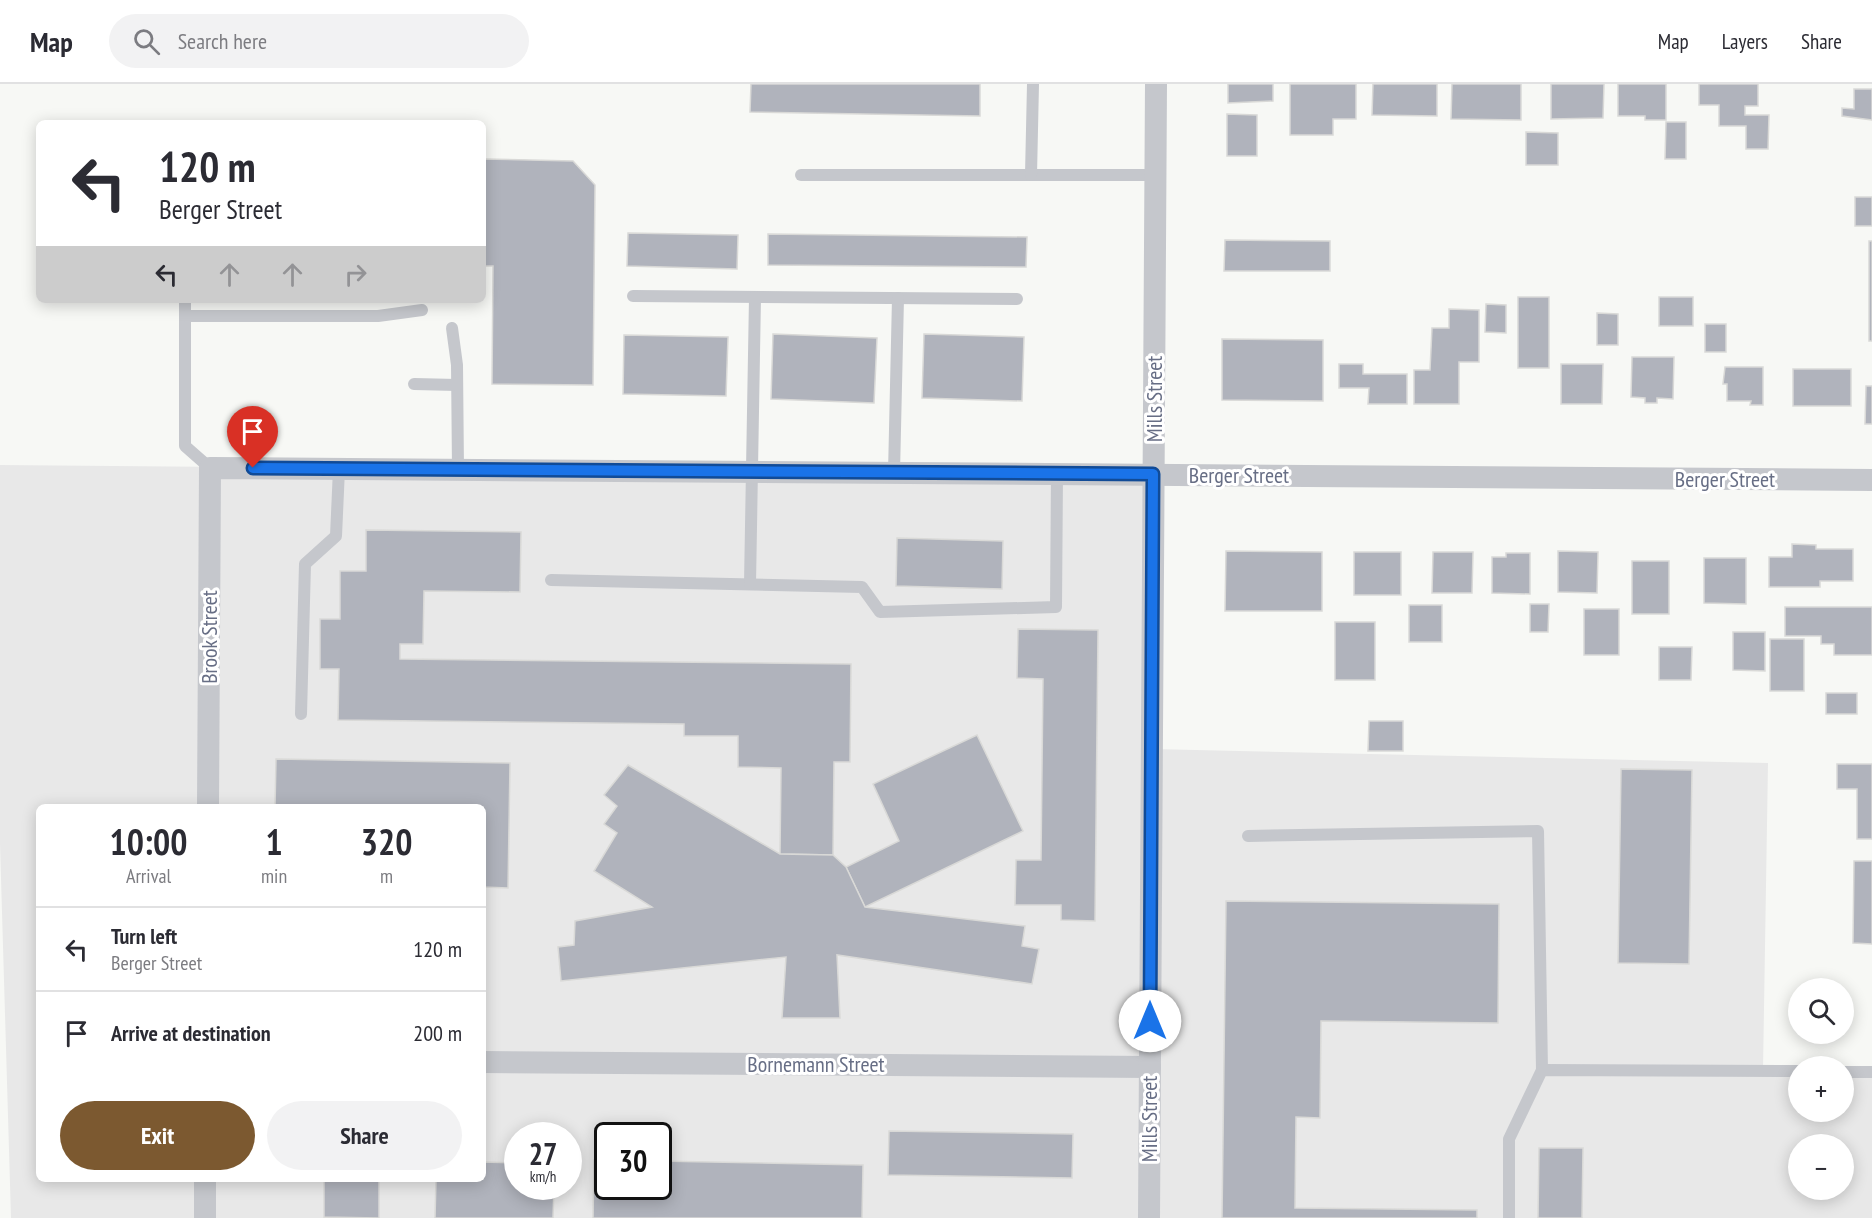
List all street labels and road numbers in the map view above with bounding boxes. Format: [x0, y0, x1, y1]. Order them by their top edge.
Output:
street label: Mills Street [1140, 356, 1168, 442]
street label: Berger Street [1189, 461, 1289, 489]
street label: Berger Street [1675, 465, 1775, 493]
street label: Brook Street [195, 590, 223, 684]
street label: Bornemann Street [747, 1050, 885, 1078]
street label: Mills Street [1135, 1076, 1163, 1162]

